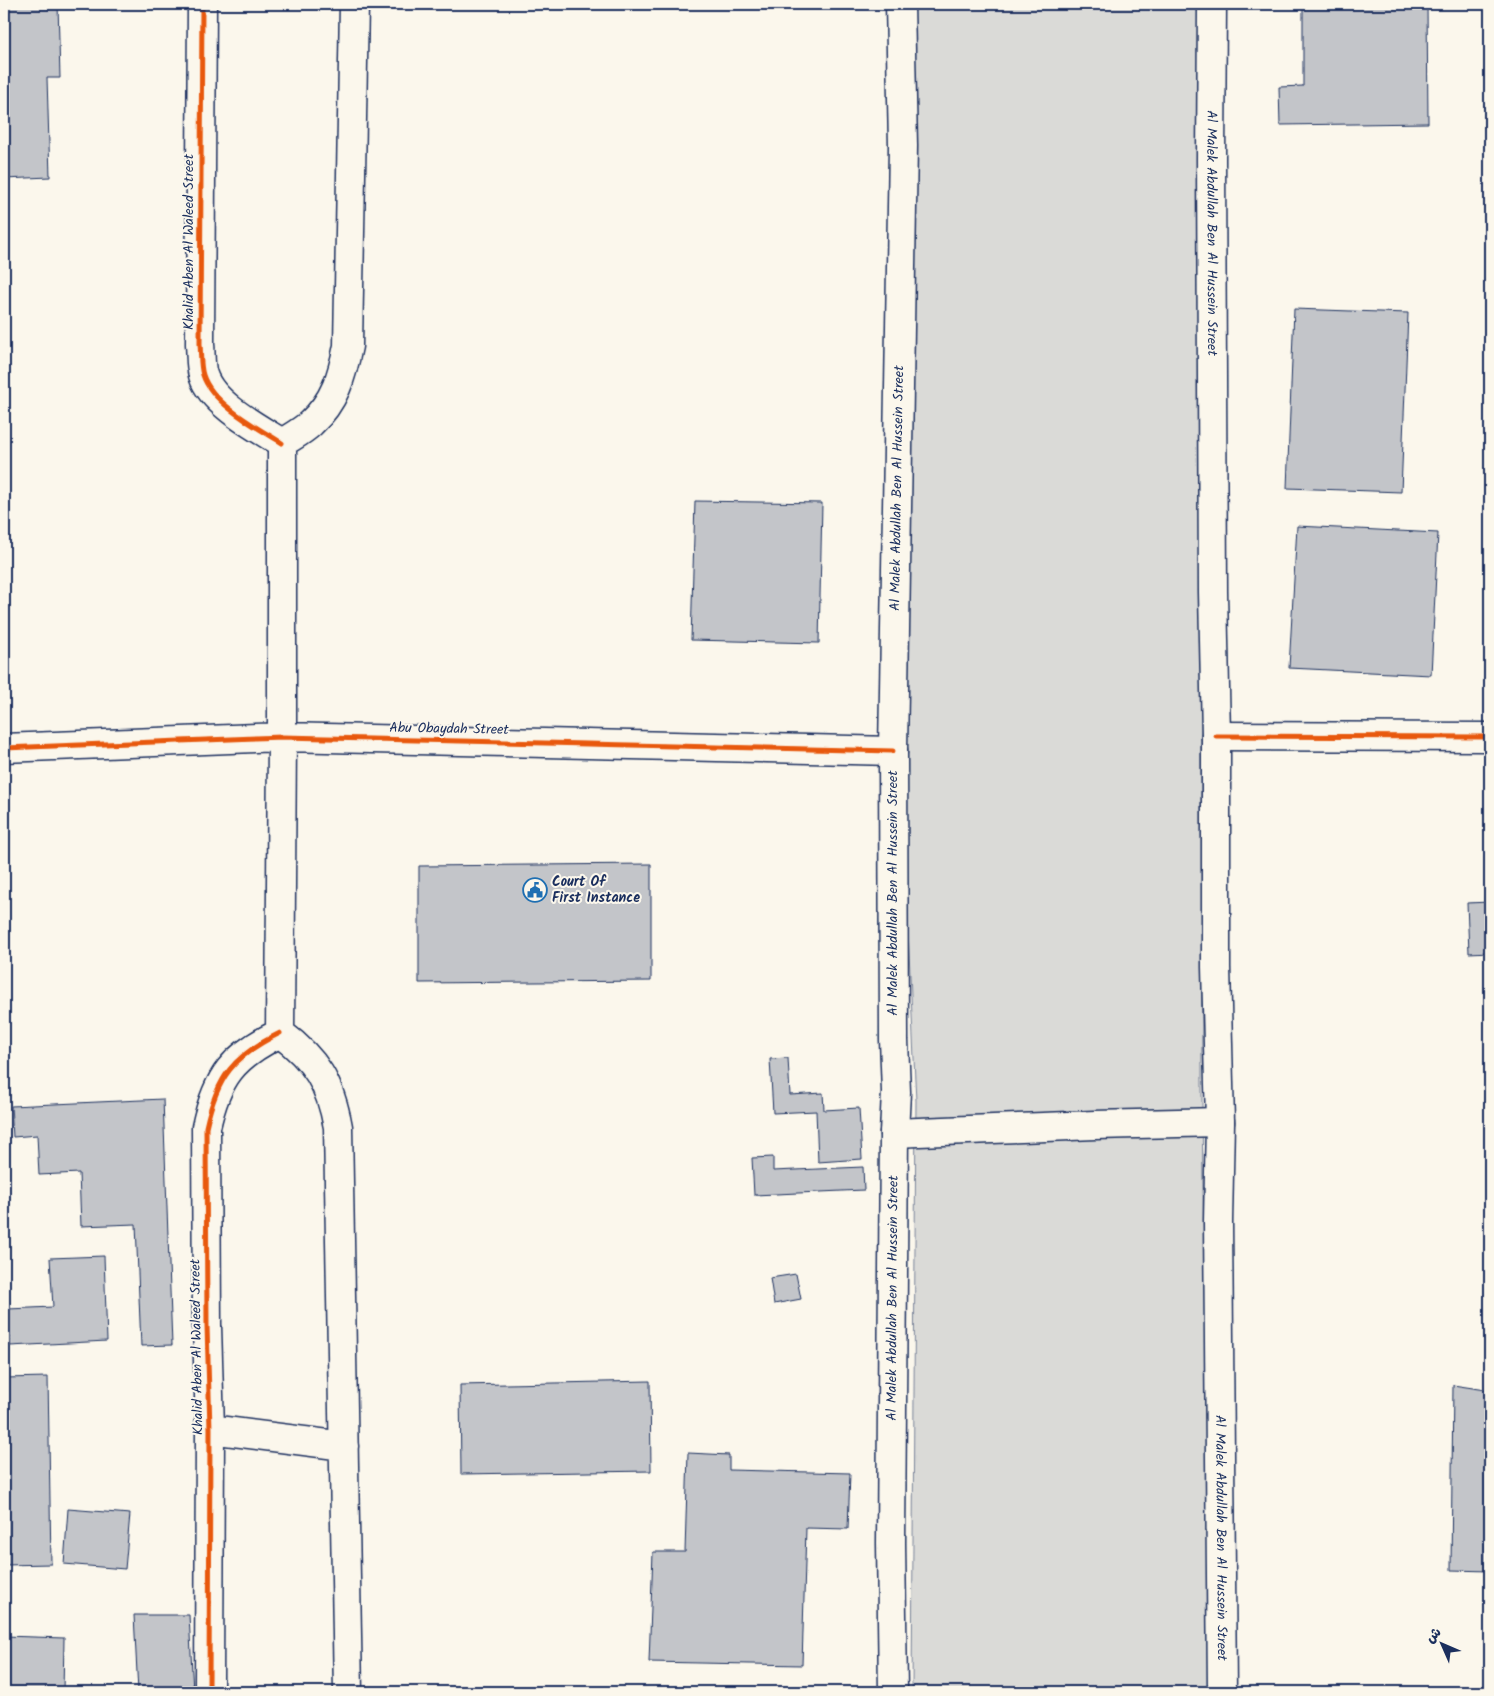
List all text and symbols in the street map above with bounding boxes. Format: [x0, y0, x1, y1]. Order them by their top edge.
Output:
street label: Al Malek Abdullah Ben Al Hussein Street [1200, 110, 1223, 356]
street label: Khalid Aben Al Waleed Street [178, 153, 200, 330]
street label: Al Malek Abdullah Ben Al Hussein Street [884, 365, 910, 611]
street label: Abu Obaydah Street [389, 717, 509, 741]
street label: Al Malek Abdullah Ben Al Hussein Street [882, 770, 904, 1016]
place label: Court Of First Instance [552, 871, 640, 909]
public building icon: Court Of First Instance [522, 877, 548, 903]
street label: Al Malek Abdullah Ben Al Hussein Street [881, 1175, 905, 1421]
street label: Khalid Aben Al Waleed Street [184, 1258, 210, 1435]
street label: Al Malek Abdullah Ben Al Hussein Street [1209, 1415, 1233, 1661]
north arrow [1416, 1618, 1466, 1668]
text: ش [1420, 1622, 1447, 1649]

